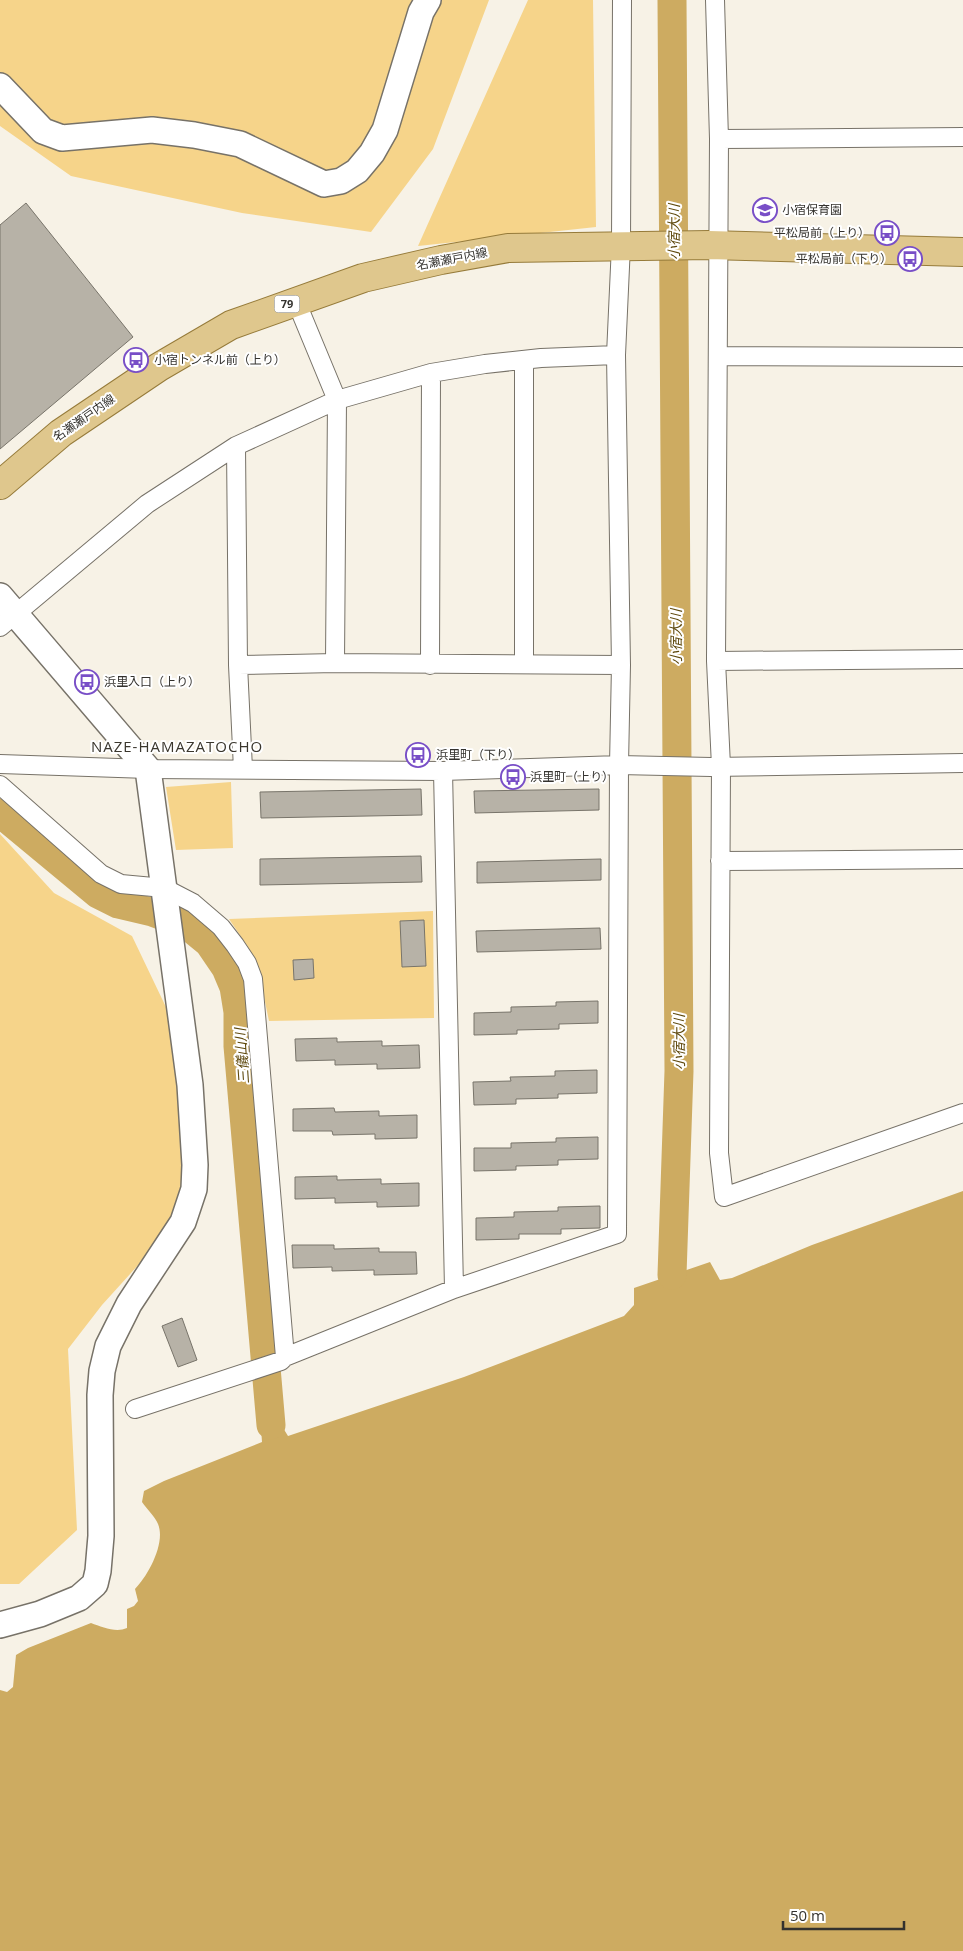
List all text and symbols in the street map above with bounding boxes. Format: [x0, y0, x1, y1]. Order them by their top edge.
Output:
school or university icon: 小宿保育園 [752, 197, 778, 223]
place label: 小宿保育園 [782, 201, 842, 218]
water label: 小宿大川 [664, 202, 683, 260]
bus stop icon: 平松局前（上り） [874, 220, 900, 246]
place label: 平松局前（上り） [774, 224, 870, 241]
street label: 名瀬瀬戸内線 [415, 243, 489, 274]
bus stop icon: 平松局前（下り） [897, 246, 923, 272]
place label: 平松局前（下り） [796, 250, 892, 267]
road number: 79 [274, 296, 300, 312]
bus stop icon: 小宿トンネル前（上り） [123, 347, 149, 373]
place label: 小宿トンネル前（上り） [154, 351, 286, 368]
street label: 名瀬瀬戸内線 [49, 390, 118, 445]
water label: 小宿大川 [666, 607, 685, 665]
bus stop icon: 浜里入口（上り） [74, 669, 100, 695]
place label: 浜里入口（上り） [104, 673, 200, 690]
district label: NAZE-HAMAZATOCHO [91, 736, 263, 756]
bus stop icon: 浜里町（下り） [405, 742, 431, 768]
place label: 浜里町（下り） [436, 746, 520, 763]
bus stop icon: 浜里町（上り） [500, 764, 526, 790]
place label: 浜里町（上り） [530, 768, 614, 785]
water label: 小宿大川 [669, 1012, 688, 1070]
water label: 三儀山川 [230, 1025, 253, 1085]
scale bar [783, 1898, 904, 1930]
text: 50 m [790, 1905, 825, 1925]

